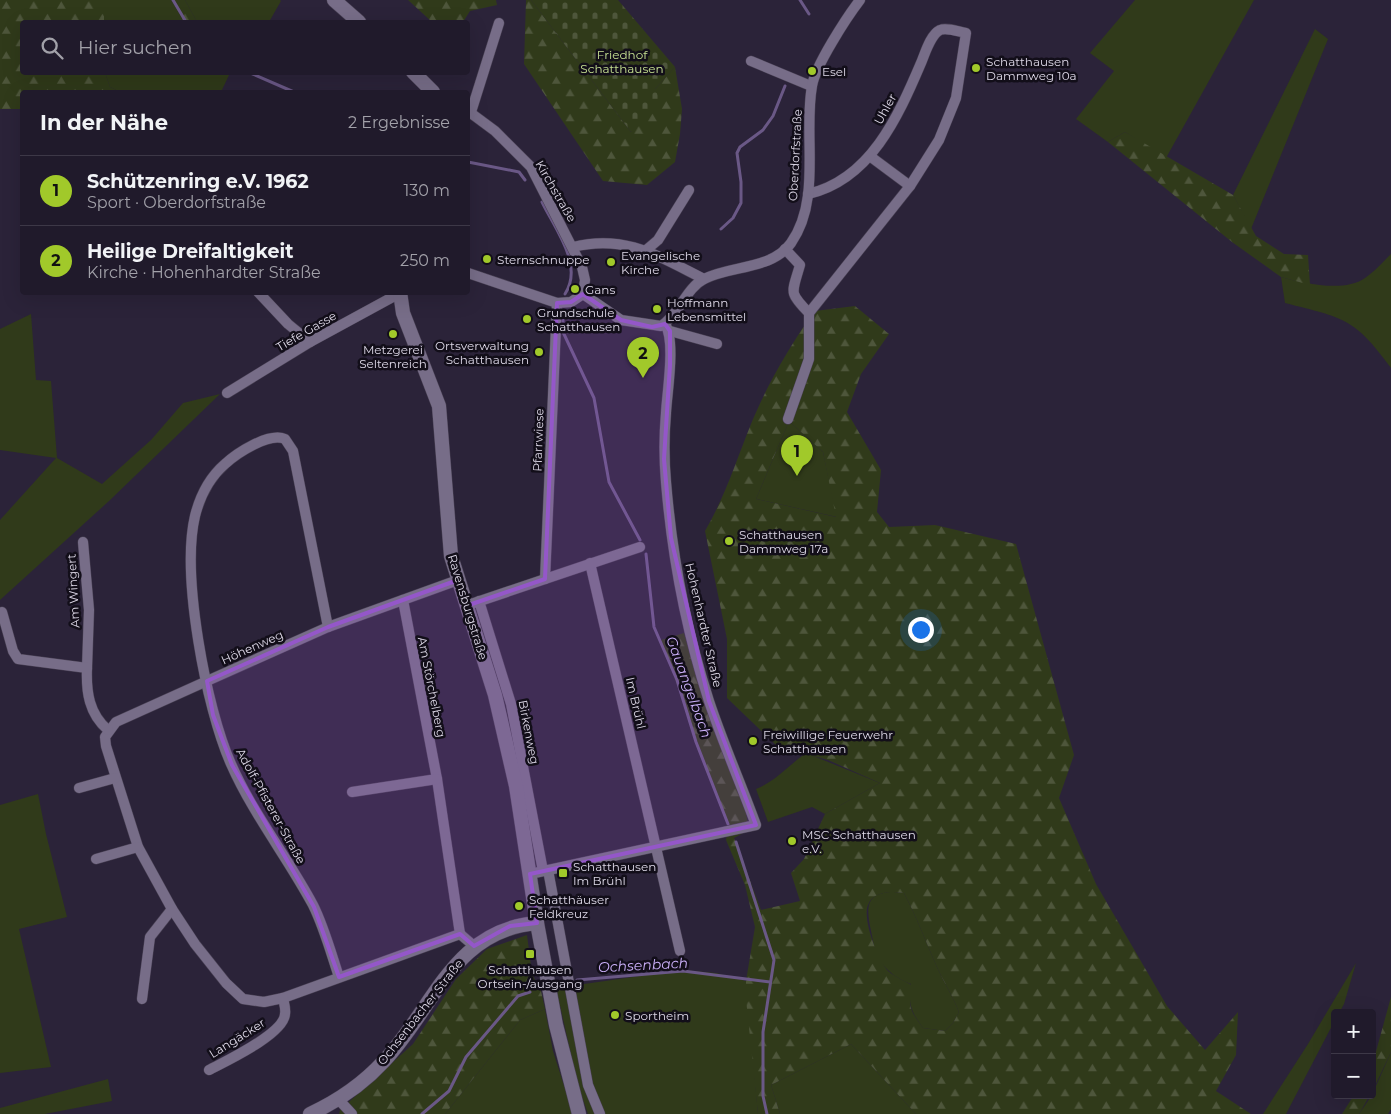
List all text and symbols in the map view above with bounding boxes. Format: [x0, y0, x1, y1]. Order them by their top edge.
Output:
search box [20, 20, 470, 75]
icon: search [38, 34, 66, 62]
text: Hier suchen [78, 36, 192, 59]
park label: Friedhof Schatthausen [580, 47, 664, 76]
place label: Schatthausen Dammweg 10a [986, 54, 1077, 83]
marker: Schatthausen Dammweg 10a [970, 62, 982, 74]
place label: Esel [822, 64, 846, 79]
marker: Esel [806, 65, 818, 77]
street label: Uhler [870, 91, 900, 127]
street label: Oberdorfstraße [785, 109, 805, 201]
text: In der Nähe [40, 110, 168, 135]
text: 2 Ergebnisse [348, 113, 450, 132]
street label: Kirchstraße [532, 158, 580, 224]
text: Schützenring e.V. 1962 [87, 170, 309, 193]
text: 1 [53, 181, 59, 200]
text: 130 m [403, 181, 450, 200]
text: Sport · Oberdorfstraße [87, 193, 266, 212]
text: Heilige Dreifaltigkeit [87, 240, 293, 263]
place label: Evangelische Kirche [621, 248, 700, 277]
text: 2 [51, 251, 61, 270]
text: 250 m [400, 251, 450, 270]
place label: Sternschnuppe [497, 252, 589, 267]
marker: Sternschnuppe [481, 253, 493, 265]
marker: Evangelische Kirche [605, 256, 617, 268]
text: Kirche · Hohenhardter Straße [87, 263, 321, 282]
place label: Gans [585, 282, 615, 297]
marker: Gans [569, 283, 581, 295]
place label: Hoffmann Lebensmittel [667, 295, 746, 324]
marker: Hoffmann Lebensmittel [651, 303, 663, 315]
place label: Grundschule Schatthausen [537, 305, 620, 334]
street label: Tiefe Gasse [273, 308, 339, 354]
marker: Grundschule Schatthausen [521, 313, 533, 325]
marker: Metzgerei Seltenreich [387, 328, 399, 340]
pin: 2 [627, 337, 659, 378]
place label: Ortsverwaltung Schatthausen [435, 338, 529, 367]
place label: Metzgerei Seltenreich [359, 342, 427, 371]
marker: Ortsverwaltung Schatthausen [533, 346, 545, 358]
street label: Pfarrwiese [529, 408, 547, 472]
pin: 1 [781, 435, 813, 476]
place label: Schatthausen Dammweg 17a [739, 527, 828, 556]
marker: Schatthausen Dammweg 17a [723, 535, 735, 547]
street label: Ravensburgstraße [445, 552, 491, 662]
street label: Am Wingert [64, 553, 82, 628]
street label: Hohenhardter Straße [682, 561, 726, 689]
your location [908, 617, 934, 643]
street label: Höhenweg [219, 627, 285, 667]
water label: Gauangelbach [662, 634, 716, 740]
street label: Am Störchelberg [415, 635, 449, 739]
street label: Im Brühl [623, 676, 649, 730]
street label: Birkenweg [515, 699, 543, 765]
place label: Freiwillige Feuerwehr Schatthausen [763, 727, 893, 756]
marker: Freiwillige Feuerwehr Schatthausen [747, 735, 759, 747]
street label: Adolf-Pfisterer-Straße [233, 746, 309, 866]
place label: MSC Schatthausen e.V. [802, 827, 916, 856]
marker: MSC Schatthausen e.V. [786, 835, 798, 847]
place label: Schatthausen Im Brühl [573, 859, 656, 888]
marker: Schatthausen Im Brühl [557, 867, 569, 879]
place label: Schatthäuser Feldkreuz [529, 892, 609, 921]
marker: Schatthäuser Feldkreuz [513, 900, 525, 912]
marker: Schatthausen Ortsein-/ausgang [524, 948, 536, 960]
water label: Ochsenbach [598, 954, 688, 976]
street label: Ochsenbacher Straße [374, 956, 466, 1068]
place label: Schatthausen Ortsein-/ausgang [478, 962, 582, 991]
place label: Sportheim [625, 1008, 689, 1023]
marker: Sportheim [609, 1009, 621, 1021]
map controls [1331, 1009, 1376, 1099]
button: + [1331, 1009, 1376, 1054]
street label: Langäcker [206, 1015, 268, 1061]
button: − [1331, 1054, 1376, 1099]

